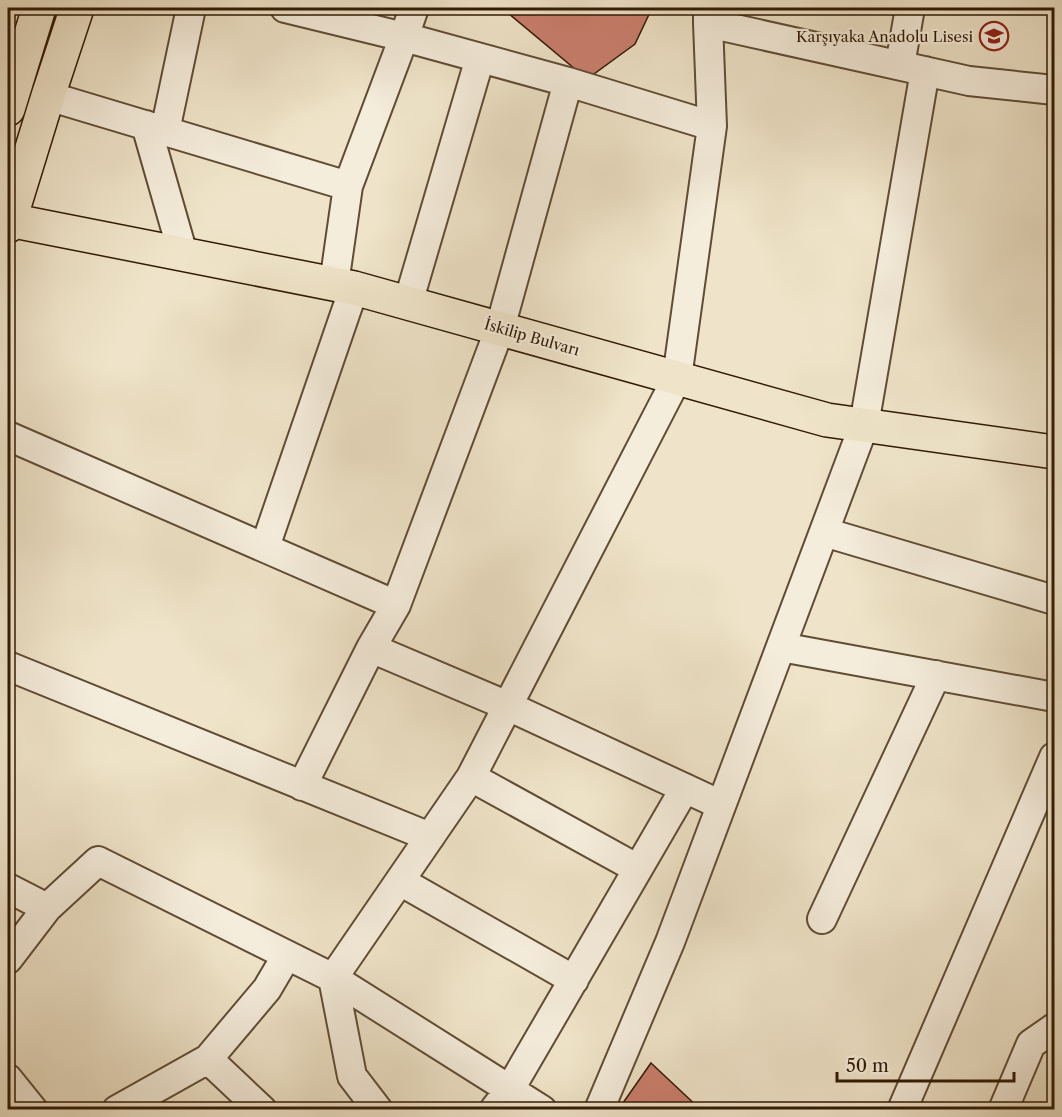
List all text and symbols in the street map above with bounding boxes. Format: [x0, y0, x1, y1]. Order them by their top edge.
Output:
school or university icon: Karşıyaka Anadolu Lisesi [978, 20, 1010, 52]
place label: Karşıyaka Anadolu Lisesi [796, 27, 973, 46]
street label: İskilip Bulvarı [482, 314, 582, 360]
scale bar [837, 1045, 1014, 1083]
text: 50 m [846, 1055, 889, 1077]

